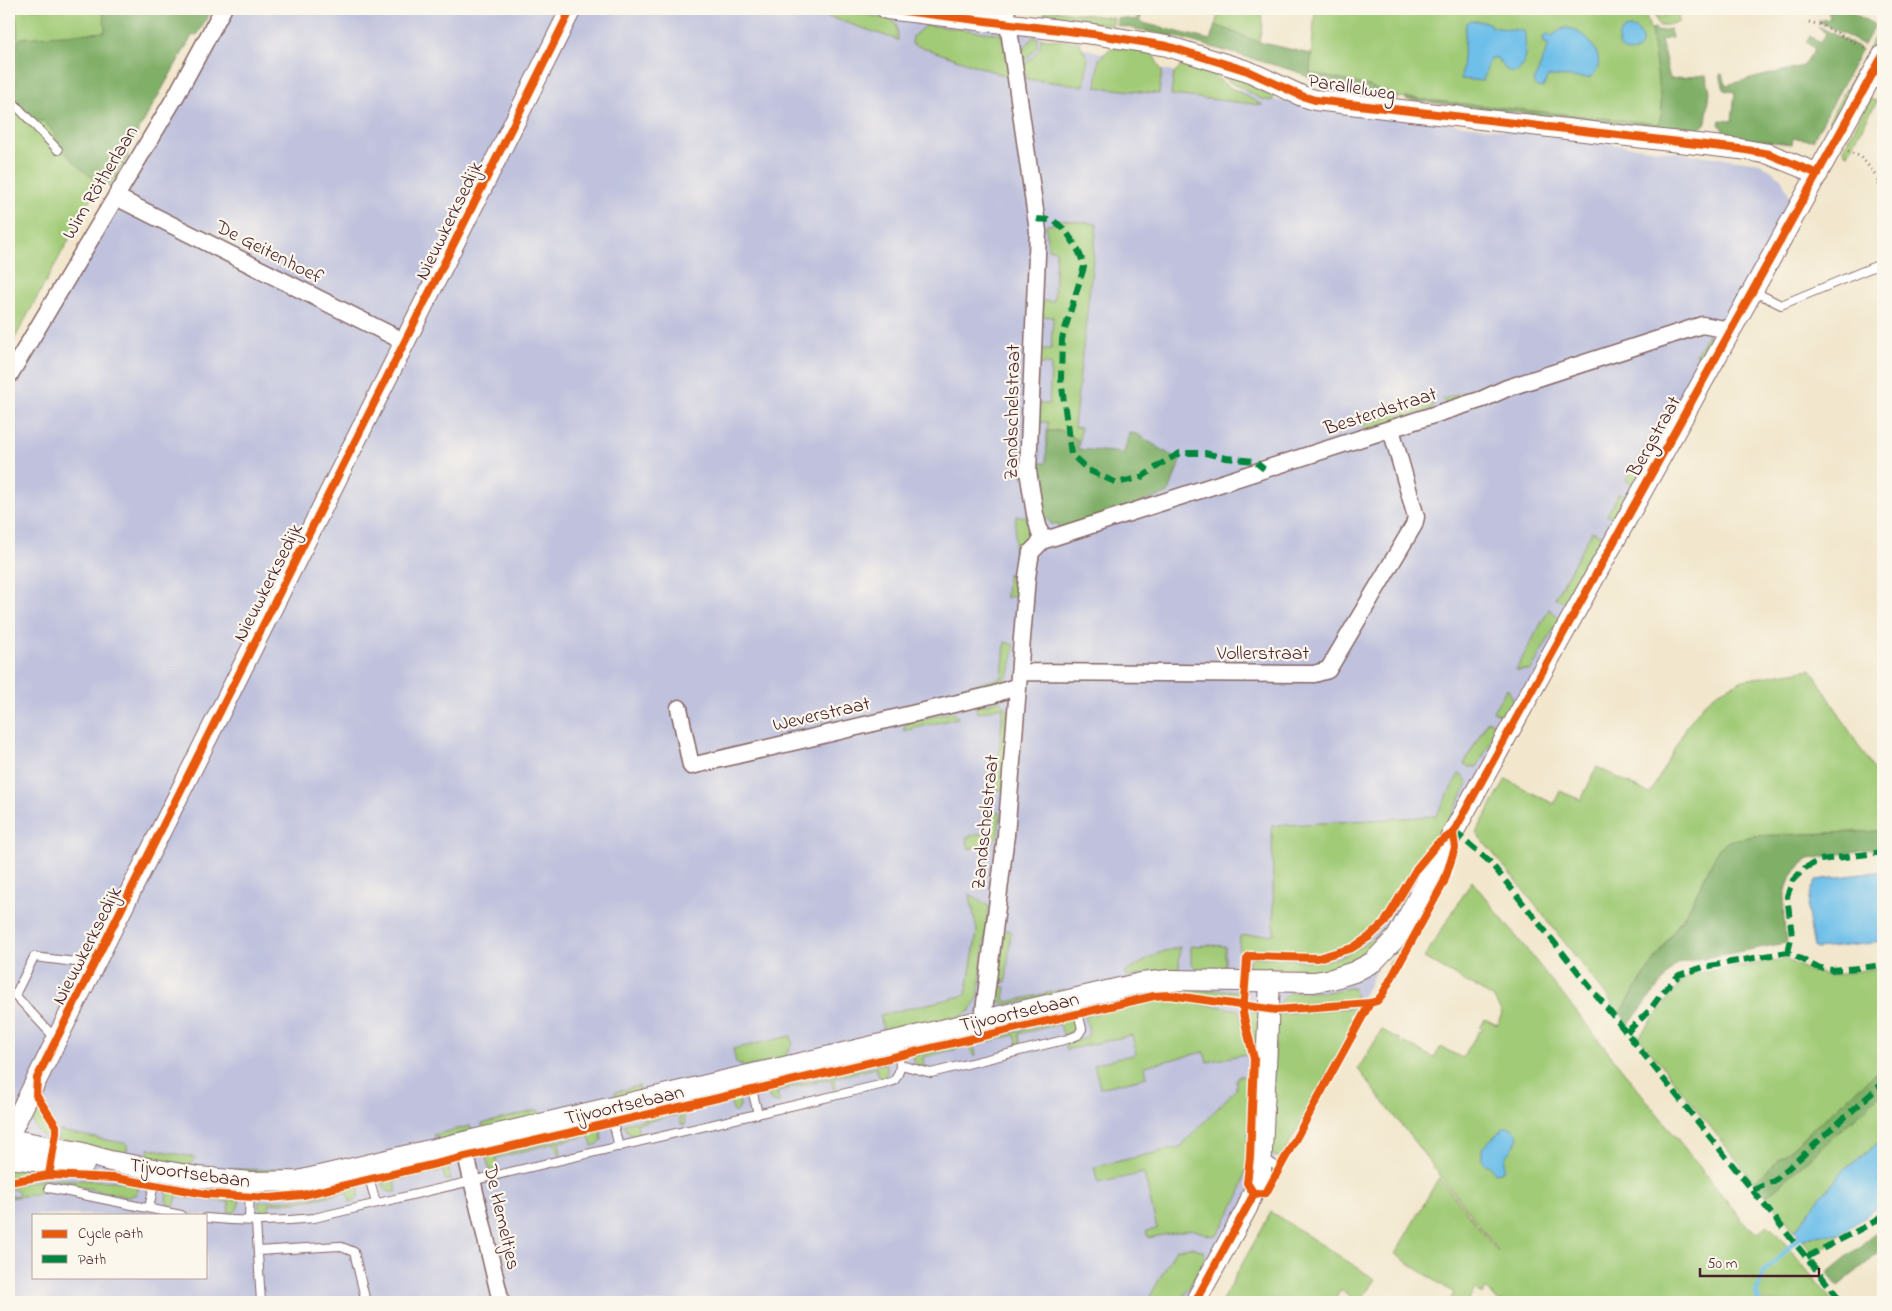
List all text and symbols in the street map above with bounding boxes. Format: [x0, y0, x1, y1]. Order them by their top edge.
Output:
street label: Parallelweg [1306, 67, 1397, 111]
street label: Wim Rötherlaan [56, 121, 147, 246]
street label: Nieuwkerksedijk [409, 156, 492, 286]
street label: De Geitenhoef [209, 213, 328, 293]
street label: Zandschelstraat [998, 344, 1029, 480]
street label: Besterdstraat [1320, 380, 1441, 445]
street label: Bergstraat [1620, 391, 1690, 485]
street label: Nieuwkerksedijk [227, 519, 312, 647]
street label: Vollerstraat [1216, 640, 1310, 669]
street label: Weverstraat [770, 690, 873, 741]
street label: Zandschelstraat [965, 753, 1008, 891]
street label: Nieuwkerksedijk [46, 882, 131, 1010]
street label: Tijvoortsebaan [957, 986, 1082, 1041]
street label: Tijvoortsebaan [562, 1079, 687, 1134]
street label: Tijvoortsebaan [127, 1152, 252, 1197]
street label: De Hemeltjes [474, 1161, 527, 1273]
legend [32, 1214, 208, 1278]
text: Cycle path [78, 1223, 143, 1246]
scale bar [1700, 1246, 1818, 1278]
text: Path [78, 1249, 106, 1271]
text: 50 m [1707, 1253, 1738, 1275]

